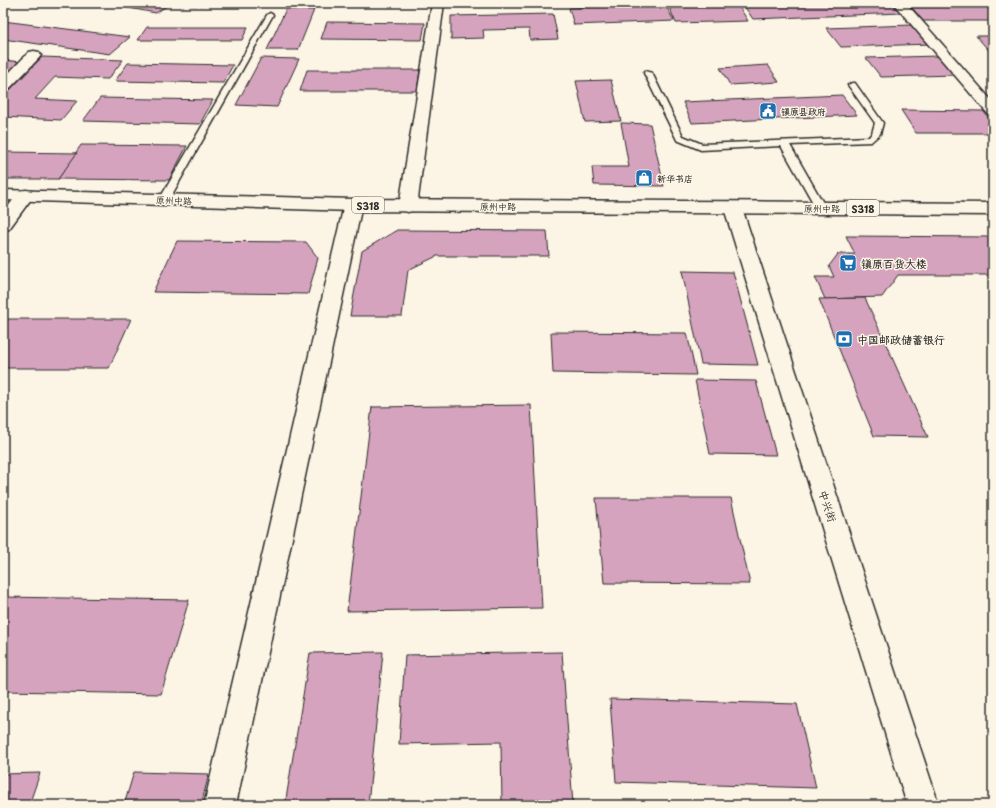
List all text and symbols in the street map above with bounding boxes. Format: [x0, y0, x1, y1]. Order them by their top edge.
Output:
public building icon: 镇原县政府 [758, 101, 778, 121]
place label: 镇原县政府 [781, 104, 826, 118]
shop icon: 新华书店 [634, 168, 654, 188]
place label: 新华书店 [657, 171, 693, 185]
street label: 原州中路 [156, 192, 192, 208]
road number: S318 [352, 197, 384, 213]
street label: 原州中路 [480, 199, 516, 213]
road number: S318 [847, 200, 879, 216]
street label: 原州中路 [804, 201, 840, 215]
supermarket icon: 镇原百货大楼 [838, 253, 858, 273]
place label: 镇原百货大楼 [861, 255, 927, 272]
bank icon: 中国邮政储蓄银行 [834, 329, 854, 349]
place label: 中国邮政储蓄银行 [857, 331, 945, 348]
street label: 中兴街 [815, 488, 841, 525]

